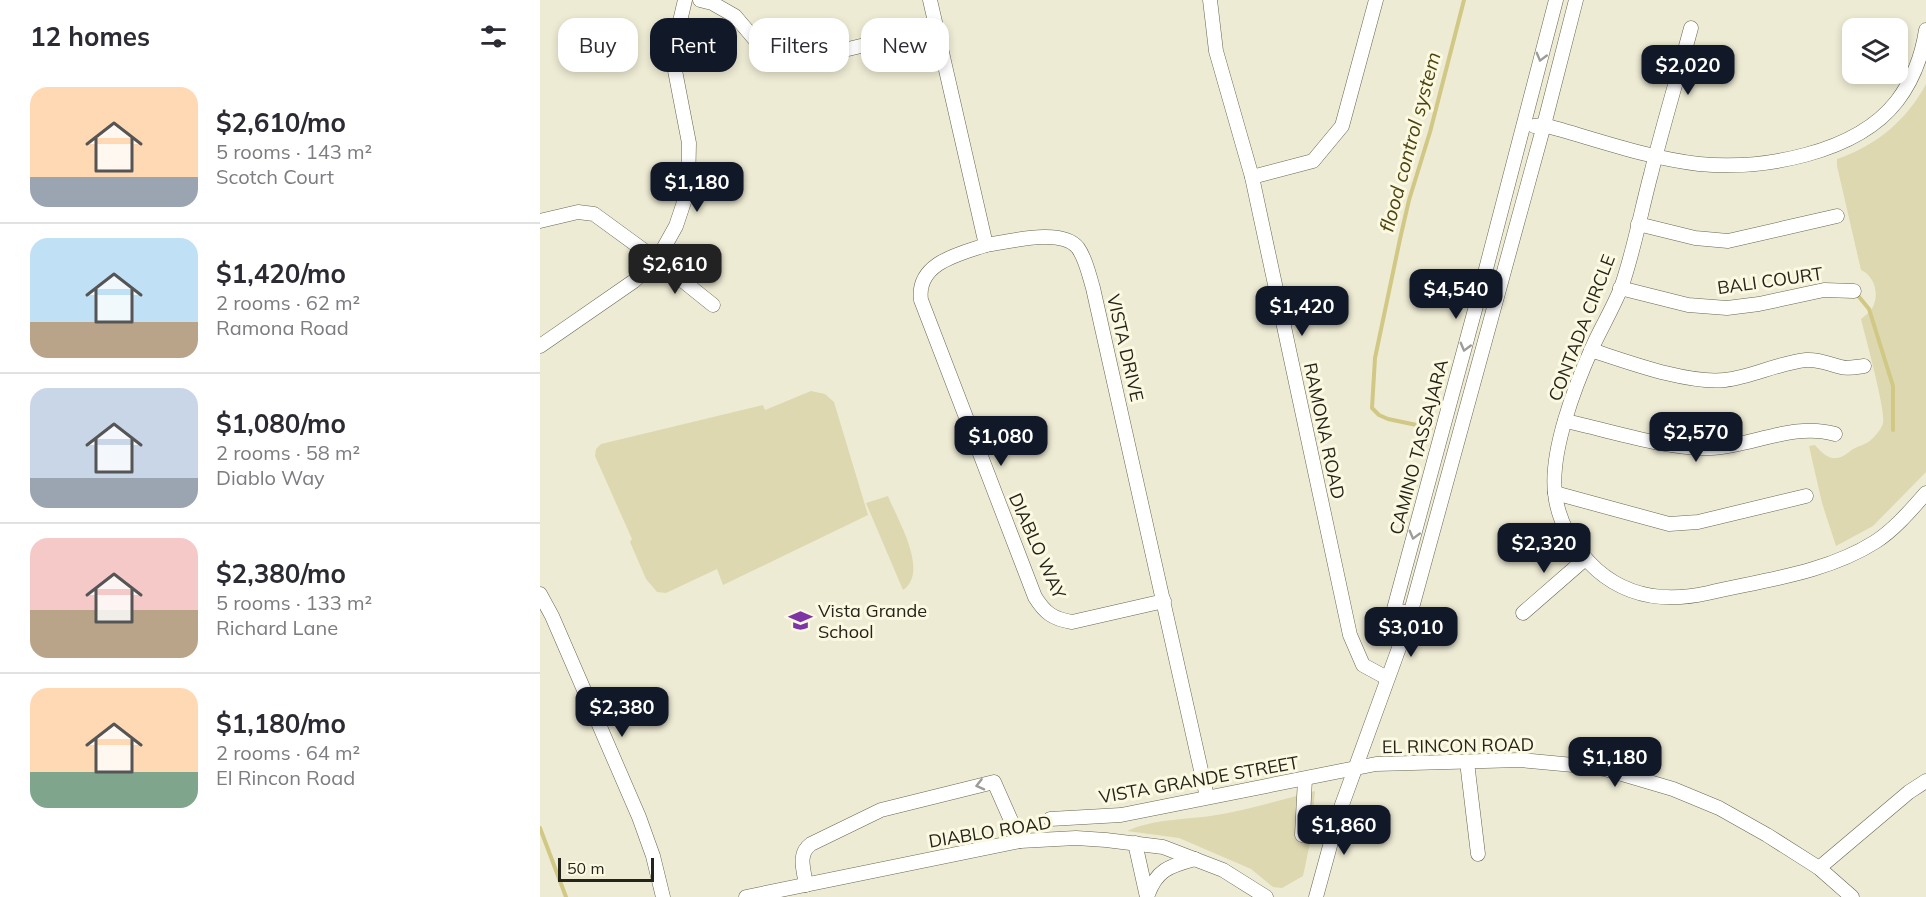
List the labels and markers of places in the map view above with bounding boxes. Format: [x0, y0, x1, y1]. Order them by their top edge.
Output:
pin: $2,020 [1639, 45, 1737, 96]
pin: $1,180 [648, 162, 746, 213]
pin: $2,610 [626, 244, 724, 295]
pin: $4,540 [1407, 269, 1505, 320]
pin: $1,420 [1253, 286, 1351, 337]
pin: $2,570 [1647, 412, 1745, 463]
pin: $1,080 [952, 416, 1050, 467]
pin: $2,320 [1495, 523, 1593, 574]
place label: Vista Grande School [818, 599, 927, 643]
pin: $3,010 [1362, 607, 1460, 658]
school or university icon: Vista Grande School [787, 608, 813, 634]
pin: $2,380 [573, 687, 671, 738]
pin: $1,180 [1566, 737, 1664, 788]
pin: $1,860 [1295, 805, 1393, 856]

